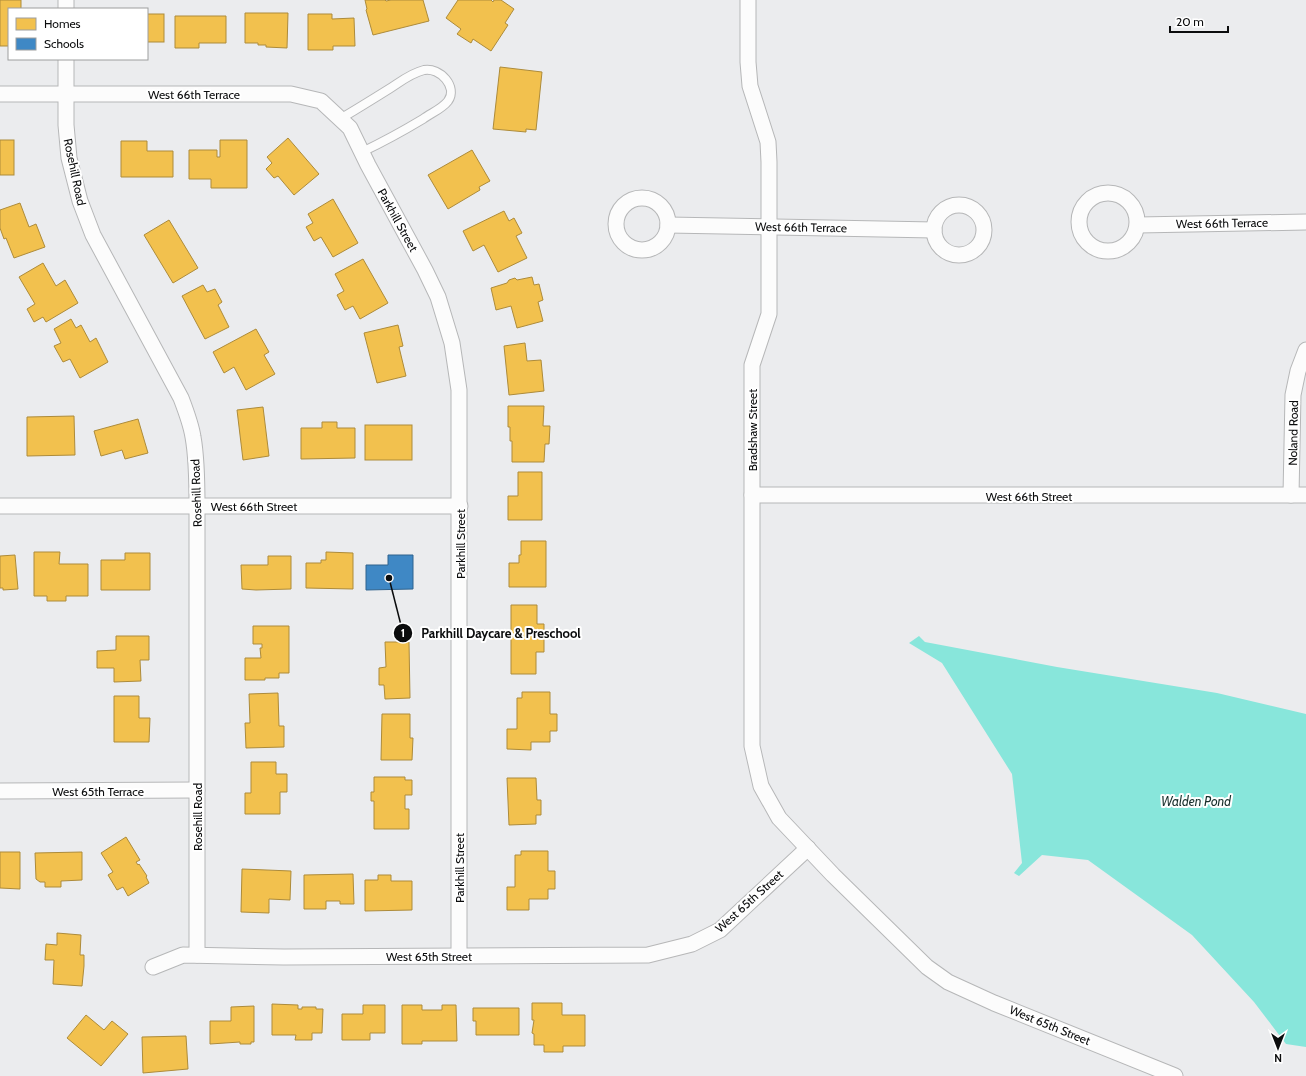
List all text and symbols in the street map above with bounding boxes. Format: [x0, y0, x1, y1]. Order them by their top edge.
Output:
legend [8, 8, 148, 60]
scale bar [1170, 8, 1228, 34]
text: 20 m [1176, 14, 1204, 29]
text: Homes [44, 16, 81, 31]
text: Schools [44, 36, 84, 51]
street label: West 66th Terrace [148, 87, 240, 102]
street label: Rosehill Road [61, 137, 89, 207]
street label: Parkhill Street [374, 186, 422, 254]
street label: West 66th Terrace [1176, 215, 1268, 231]
street label: West 66th Terrace [755, 219, 847, 235]
street label: Bradshaw Street [745, 389, 760, 471]
street label: Noland Road [1285, 400, 1301, 466]
street label: Rosehill Road [187, 459, 205, 527]
street label: West 66th Street [986, 489, 1072, 504]
street label: West 66th Street [211, 499, 297, 514]
street label: Parkhill Street [453, 509, 468, 579]
callout: Parkhill Daycare & Preschool [393, 621, 588, 646]
text: 1 [401, 625, 405, 640]
text: Parkhill Daycare & Preschool [421, 625, 581, 641]
street label: Rosehill Road [190, 783, 205, 851]
street label: West 65th Terrace [52, 784, 144, 799]
water label: Walden Pond [1161, 793, 1231, 809]
street label: Parkhill Street [452, 833, 467, 903]
street label: West 65th Street [712, 867, 786, 935]
street label: West 65th Street [386, 949, 472, 964]
street label: West 65th Street [1007, 1002, 1093, 1048]
north arrow [1258, 1028, 1298, 1068]
text: N [1274, 1051, 1282, 1065]

